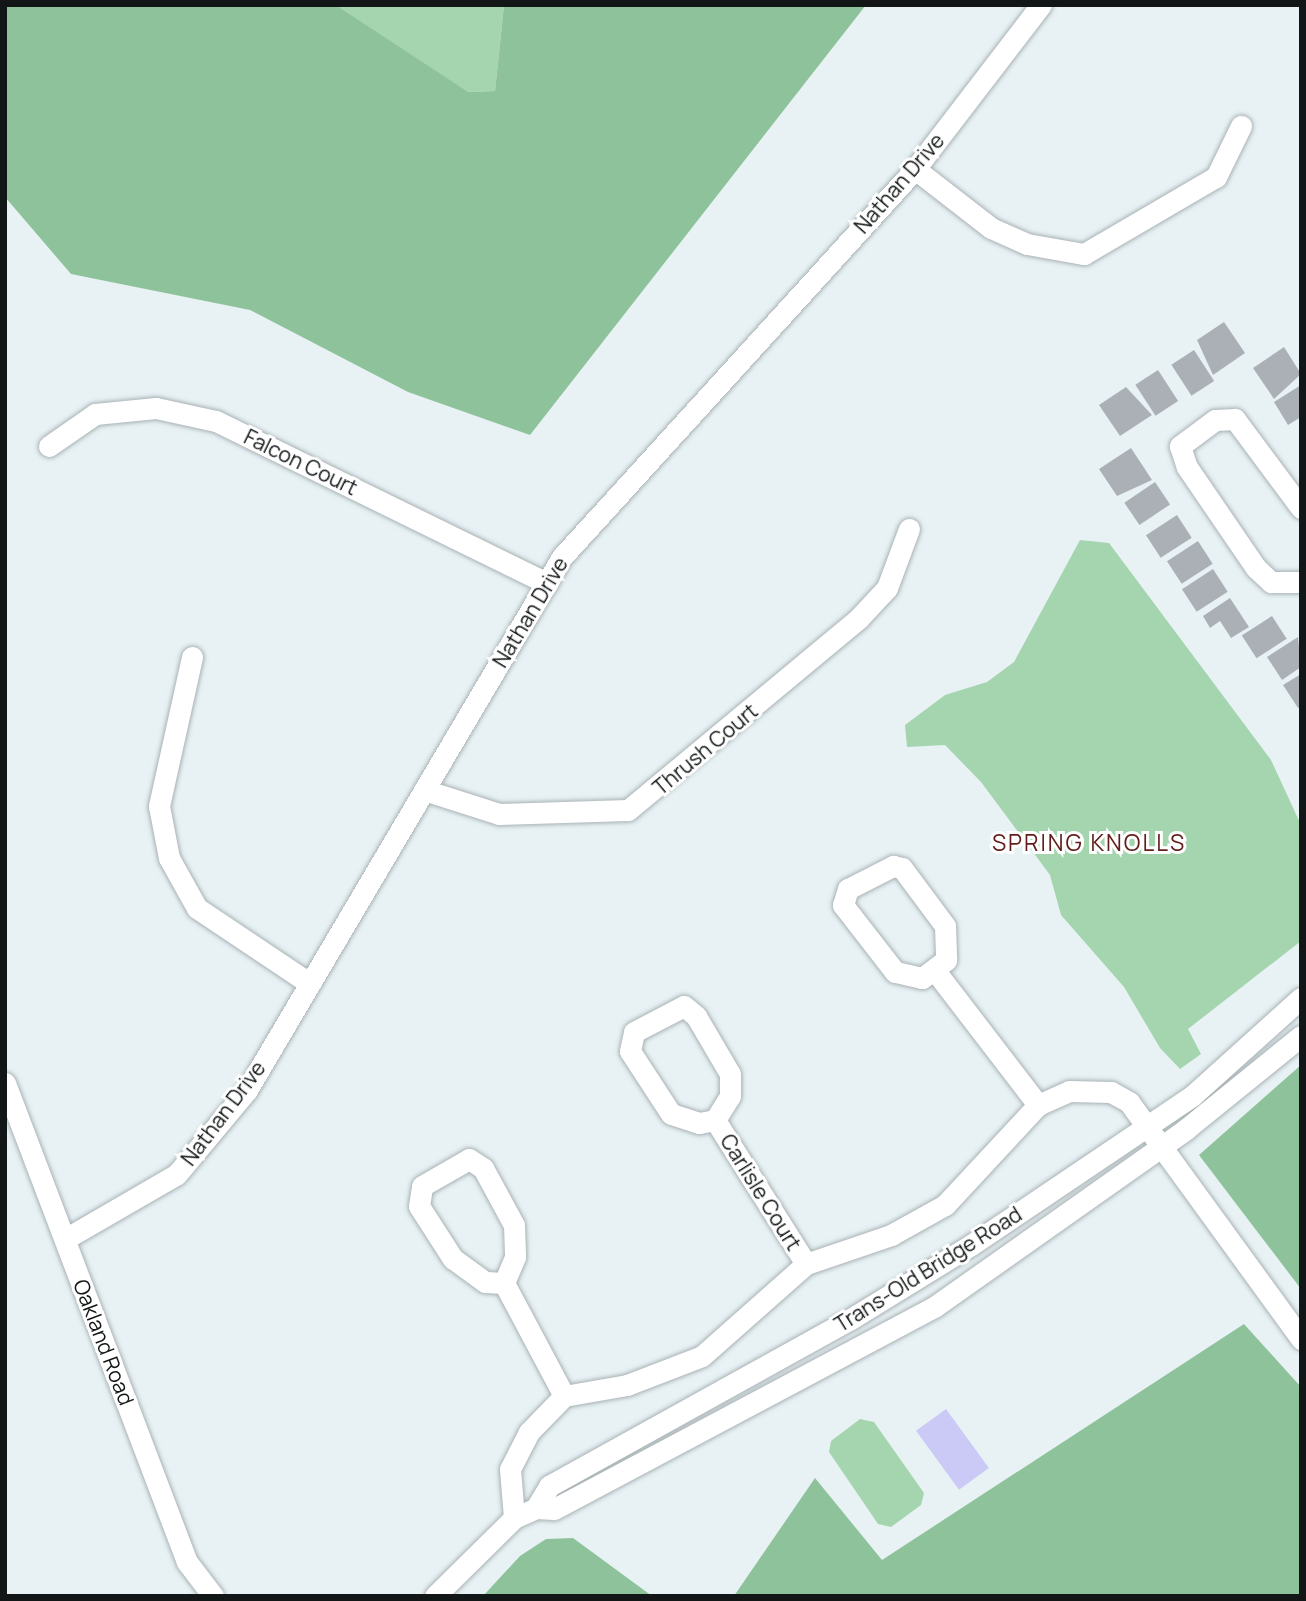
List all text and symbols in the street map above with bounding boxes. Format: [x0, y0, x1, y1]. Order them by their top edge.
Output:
street label: Nathan Drive [849, 128, 949, 238]
street label: Falcon Court [240, 424, 362, 500]
street label: Nathan Drive [487, 552, 573, 672]
street label: Thrush Court [648, 698, 762, 800]
district label: SPRING KNOLLS [994, 828, 1184, 856]
street label: Nathan Drive [176, 1056, 270, 1170]
street label: Carlisle Court [715, 1129, 807, 1255]
street label: Trans-Old Bridge Road [830, 1201, 1026, 1337]
street label: Oakland Road [68, 1276, 140, 1408]

